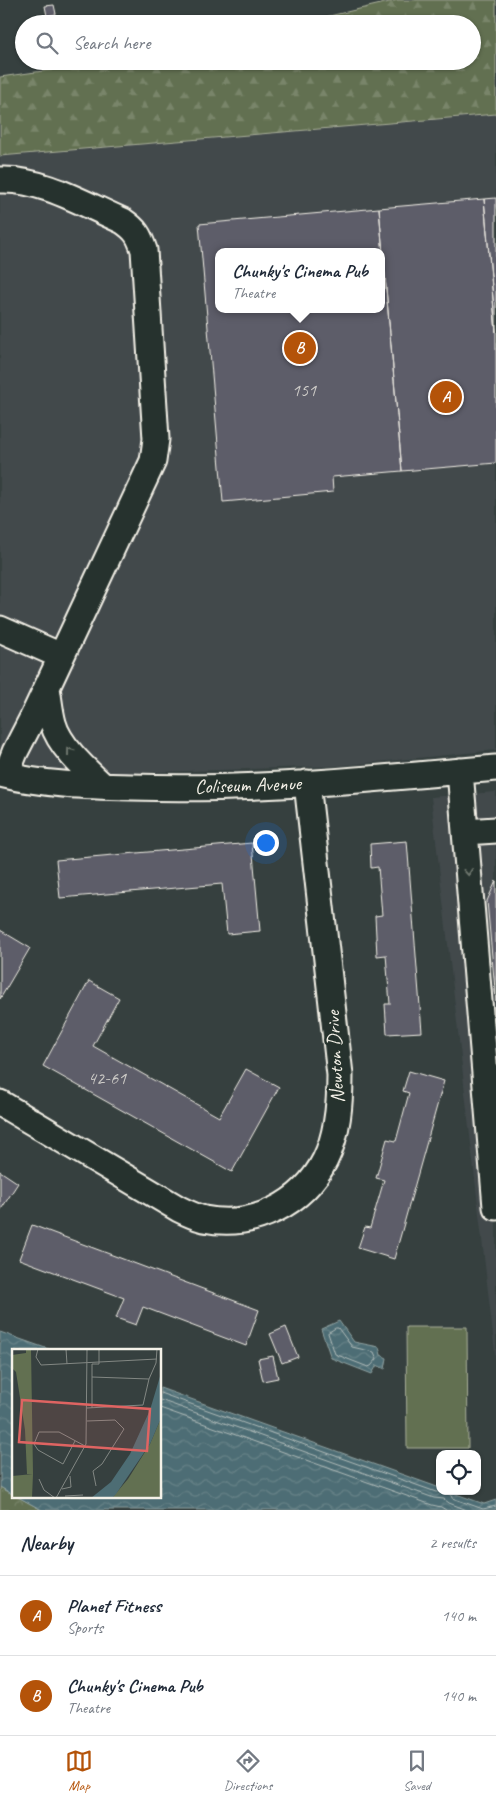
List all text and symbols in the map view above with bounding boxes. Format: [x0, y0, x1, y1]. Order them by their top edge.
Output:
search box [15, 15, 481, 70]
icon: search [33, 29, 61, 57]
text: Search here [73, 31, 150, 55]
popup [215, 248, 385, 313]
text: Chunky's Cinema Pub [232, 259, 368, 283]
text: Theatre [232, 283, 275, 303]
pin: B [284, 329, 316, 367]
pin: A [430, 378, 462, 416]
house number: 151 [292, 379, 317, 401]
one-way arrow [67, 747, 76, 757]
street label: Coliseum Avenue [194, 771, 303, 799]
your location [253, 830, 279, 856]
one-way arrow [462, 869, 473, 877]
street label: Newton Drive [320, 1009, 350, 1104]
house number: 42-61 [88, 1067, 127, 1089]
inset map [12, 1349, 161, 1498]
map controls [436, 1450, 481, 1495]
button: locate [436, 1450, 481, 1495]
text: Nearby [20, 1530, 73, 1556]
text: 2 results [429, 1533, 476, 1553]
text: Planet Fitness [67, 1594, 161, 1618]
text: A [32, 1606, 40, 1626]
text: 140 m [442, 1606, 476, 1626]
text: Sports [67, 1618, 103, 1638]
text: Chunky's Cinema Pub [67, 1674, 203, 1698]
text: B [32, 1686, 40, 1706]
text: 140 m [442, 1686, 476, 1706]
text: Theatre [67, 1698, 110, 1718]
tab: Map [65, 1747, 93, 1794]
tab: Directions [224, 1747, 272, 1794]
tab: Saved [403, 1747, 431, 1794]

